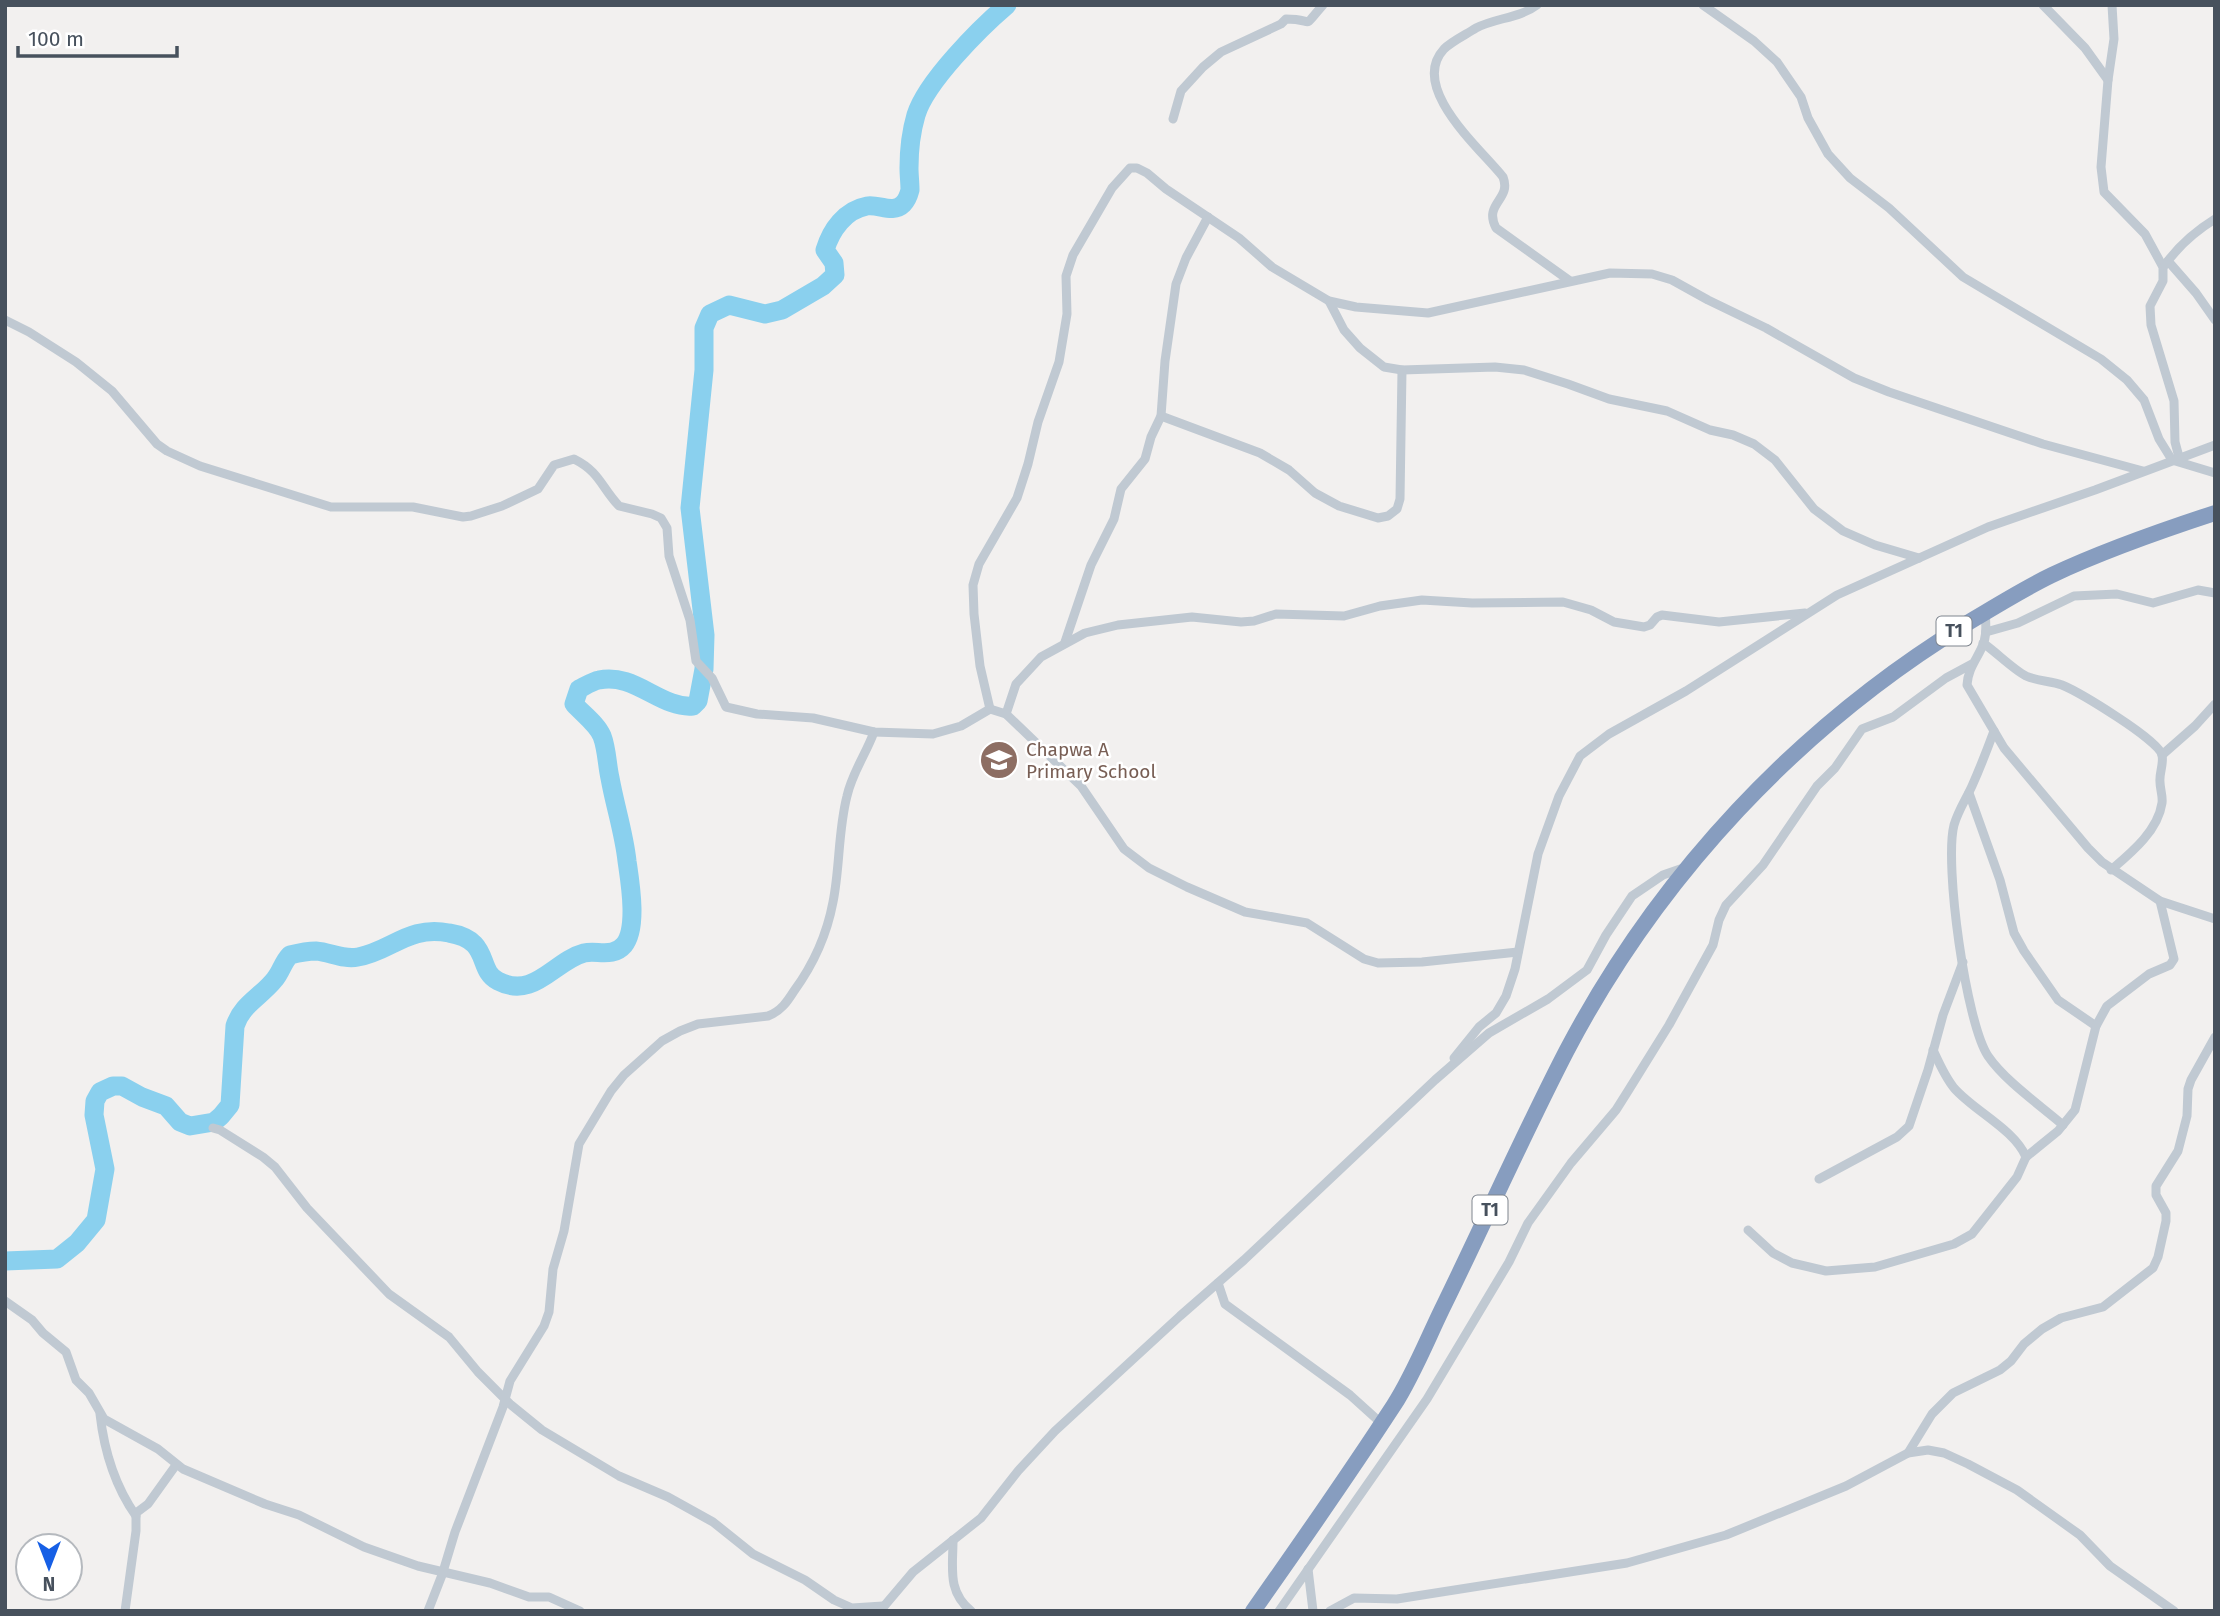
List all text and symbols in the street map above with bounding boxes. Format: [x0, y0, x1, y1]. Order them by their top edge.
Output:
scale bar [18, 14, 177, 58]
text: 100 m [28, 26, 84, 52]
road number: T1 [1937, 616, 1972, 646]
place label: Chapwa A Primary School [1026, 738, 1156, 783]
school or university icon: Chapwa A Primary School [978, 739, 1020, 781]
road number: T1 [1472, 1196, 1508, 1224]
north arrow [14, 1532, 84, 1602]
text: N [43, 1572, 55, 1595]

